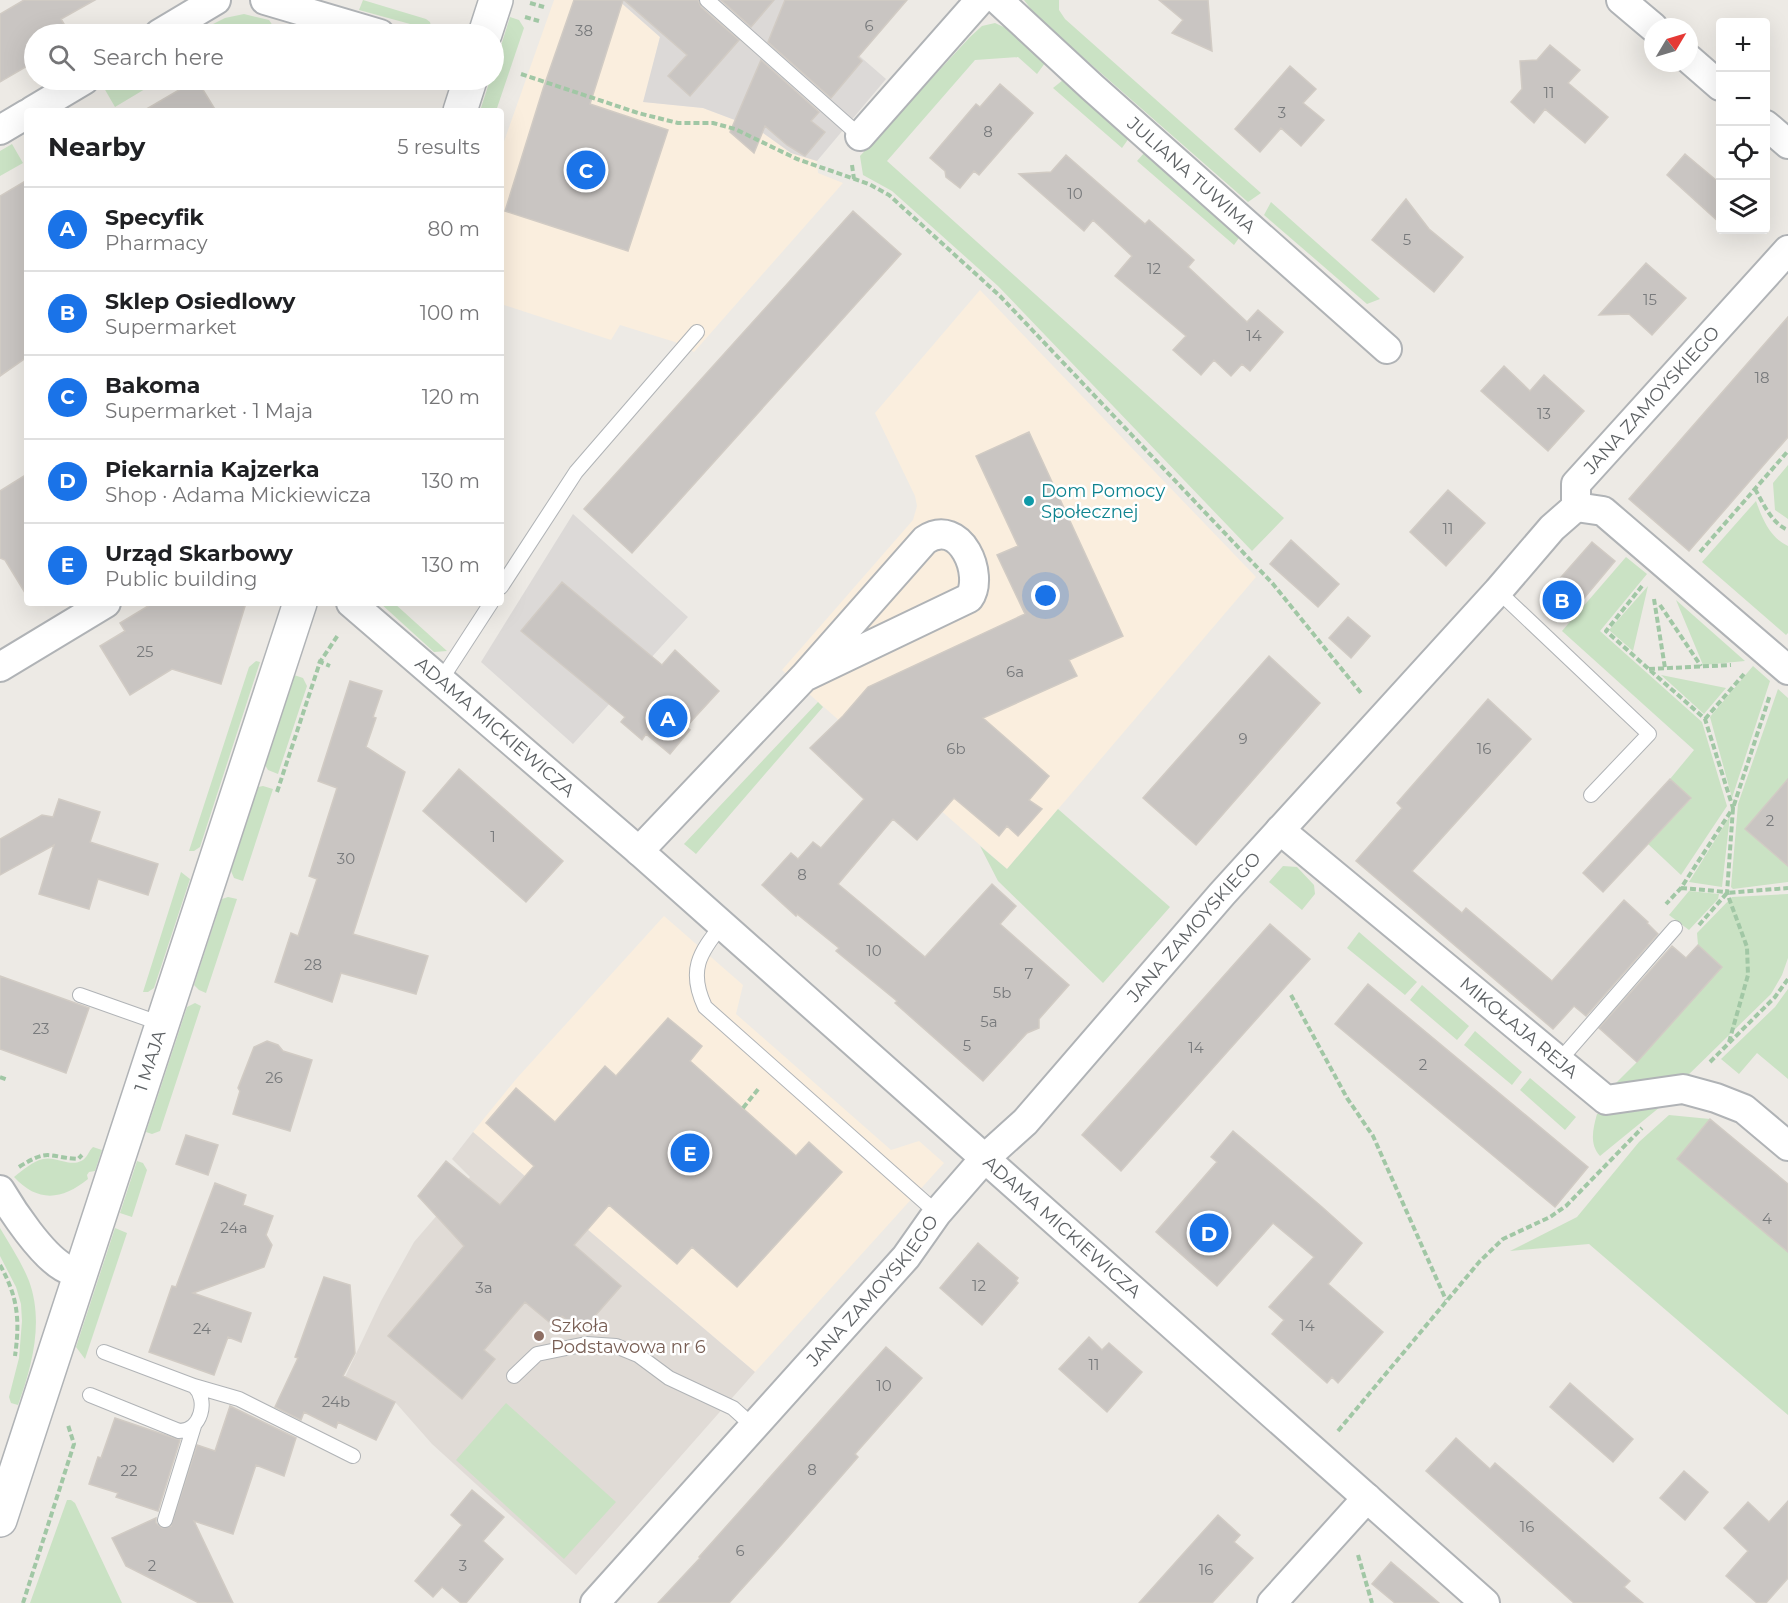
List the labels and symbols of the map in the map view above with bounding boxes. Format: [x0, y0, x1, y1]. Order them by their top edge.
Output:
house number: 6 [864, 16, 874, 35]
north arrow [1644, 18, 1698, 72]
house number: 38 [575, 21, 593, 40]
house number: 11 [1544, 83, 1554, 102]
house number: 3 [1278, 103, 1286, 122]
street label: JULIANA TUWIMA [1122, 112, 1260, 238]
house number: 8 [983, 122, 993, 141]
pin: C [566, 148, 606, 192]
house number: 10 [1067, 184, 1083, 203]
house number: 5 [1403, 230, 1411, 249]
house number: 12 [1147, 259, 1161, 278]
house number: 15 [1643, 290, 1657, 309]
street label: JANA ZAMOYSKIEGO [1579, 322, 1724, 479]
house number: 14 [1246, 326, 1262, 345]
house number: 18 [1755, 368, 1770, 387]
house number: 13 [1537, 404, 1551, 423]
place label: Dom Pomocy Społecznej [1041, 480, 1165, 523]
marker: Dom Pomocy Społecznej [1022, 494, 1036, 508]
house number: 11 [1443, 519, 1453, 538]
pin: B [1542, 578, 1582, 622]
your location [1031, 581, 1060, 610]
house number: 25 [136, 642, 154, 661]
street label: ADAMA MICKIEWICZA [411, 652, 579, 802]
house number: 6a [1006, 662, 1024, 681]
pin: A [648, 696, 688, 740]
house number: 9 [1238, 729, 1248, 748]
house number: 6b [946, 739, 966, 758]
house number: 16 [1477, 739, 1491, 758]
house number: 2 [1766, 811, 1774, 830]
house number: 1 [490, 827, 496, 846]
street label: JANA ZAMOYSKIEGO [1122, 848, 1266, 1007]
house number: 30 [337, 849, 355, 868]
house number: 8 [797, 865, 807, 884]
house number: 10 [866, 941, 882, 960]
house number: 28 [304, 955, 322, 974]
house number: 7 [1025, 964, 1034, 983]
street label: MIKOŁAJA REJA [1455, 972, 1582, 1083]
house number: 5b [993, 983, 1011, 1002]
house number: 5a [980, 1012, 998, 1031]
house number: 23 [33, 1019, 49, 1038]
street label: 1 MAJA [130, 1027, 171, 1094]
house number: 5 [963, 1036, 971, 1055]
house number: 14 [1188, 1038, 1204, 1057]
house number: 2 [1419, 1055, 1427, 1074]
house number: 26 [265, 1068, 283, 1087]
pin: E [670, 1130, 710, 1176]
street label: ADAMA MICKIEWICZA [979, 1151, 1145, 1303]
house number: 4 [1762, 1209, 1772, 1228]
pin: D [1190, 1210, 1228, 1256]
street label: JANA ZAMOYSKIEGO [801, 1211, 943, 1372]
house number: 24a [220, 1218, 248, 1237]
house number: 12 [972, 1276, 986, 1295]
house number: 3a [475, 1278, 493, 1297]
place label: Szkoła Podstawowa nr 6 [551, 1315, 706, 1358]
house number: 14 [1299, 1316, 1315, 1335]
house number: 24 [193, 1319, 211, 1338]
marker: Szkoła Podstawowa nr 6 [532, 1329, 546, 1343]
house number: 11 [1089, 1355, 1099, 1374]
house number: 10 [876, 1376, 892, 1395]
house number: 24b [322, 1392, 350, 1411]
house number: 8 [807, 1460, 817, 1479]
house number: 22 [120, 1461, 138, 1480]
house number: 16 [1520, 1517, 1534, 1536]
house number: 6 [735, 1541, 745, 1560]
house number: 2 [148, 1556, 156, 1575]
house number: 3 [459, 1556, 467, 1575]
house number: 16 [1199, 1560, 1213, 1579]

